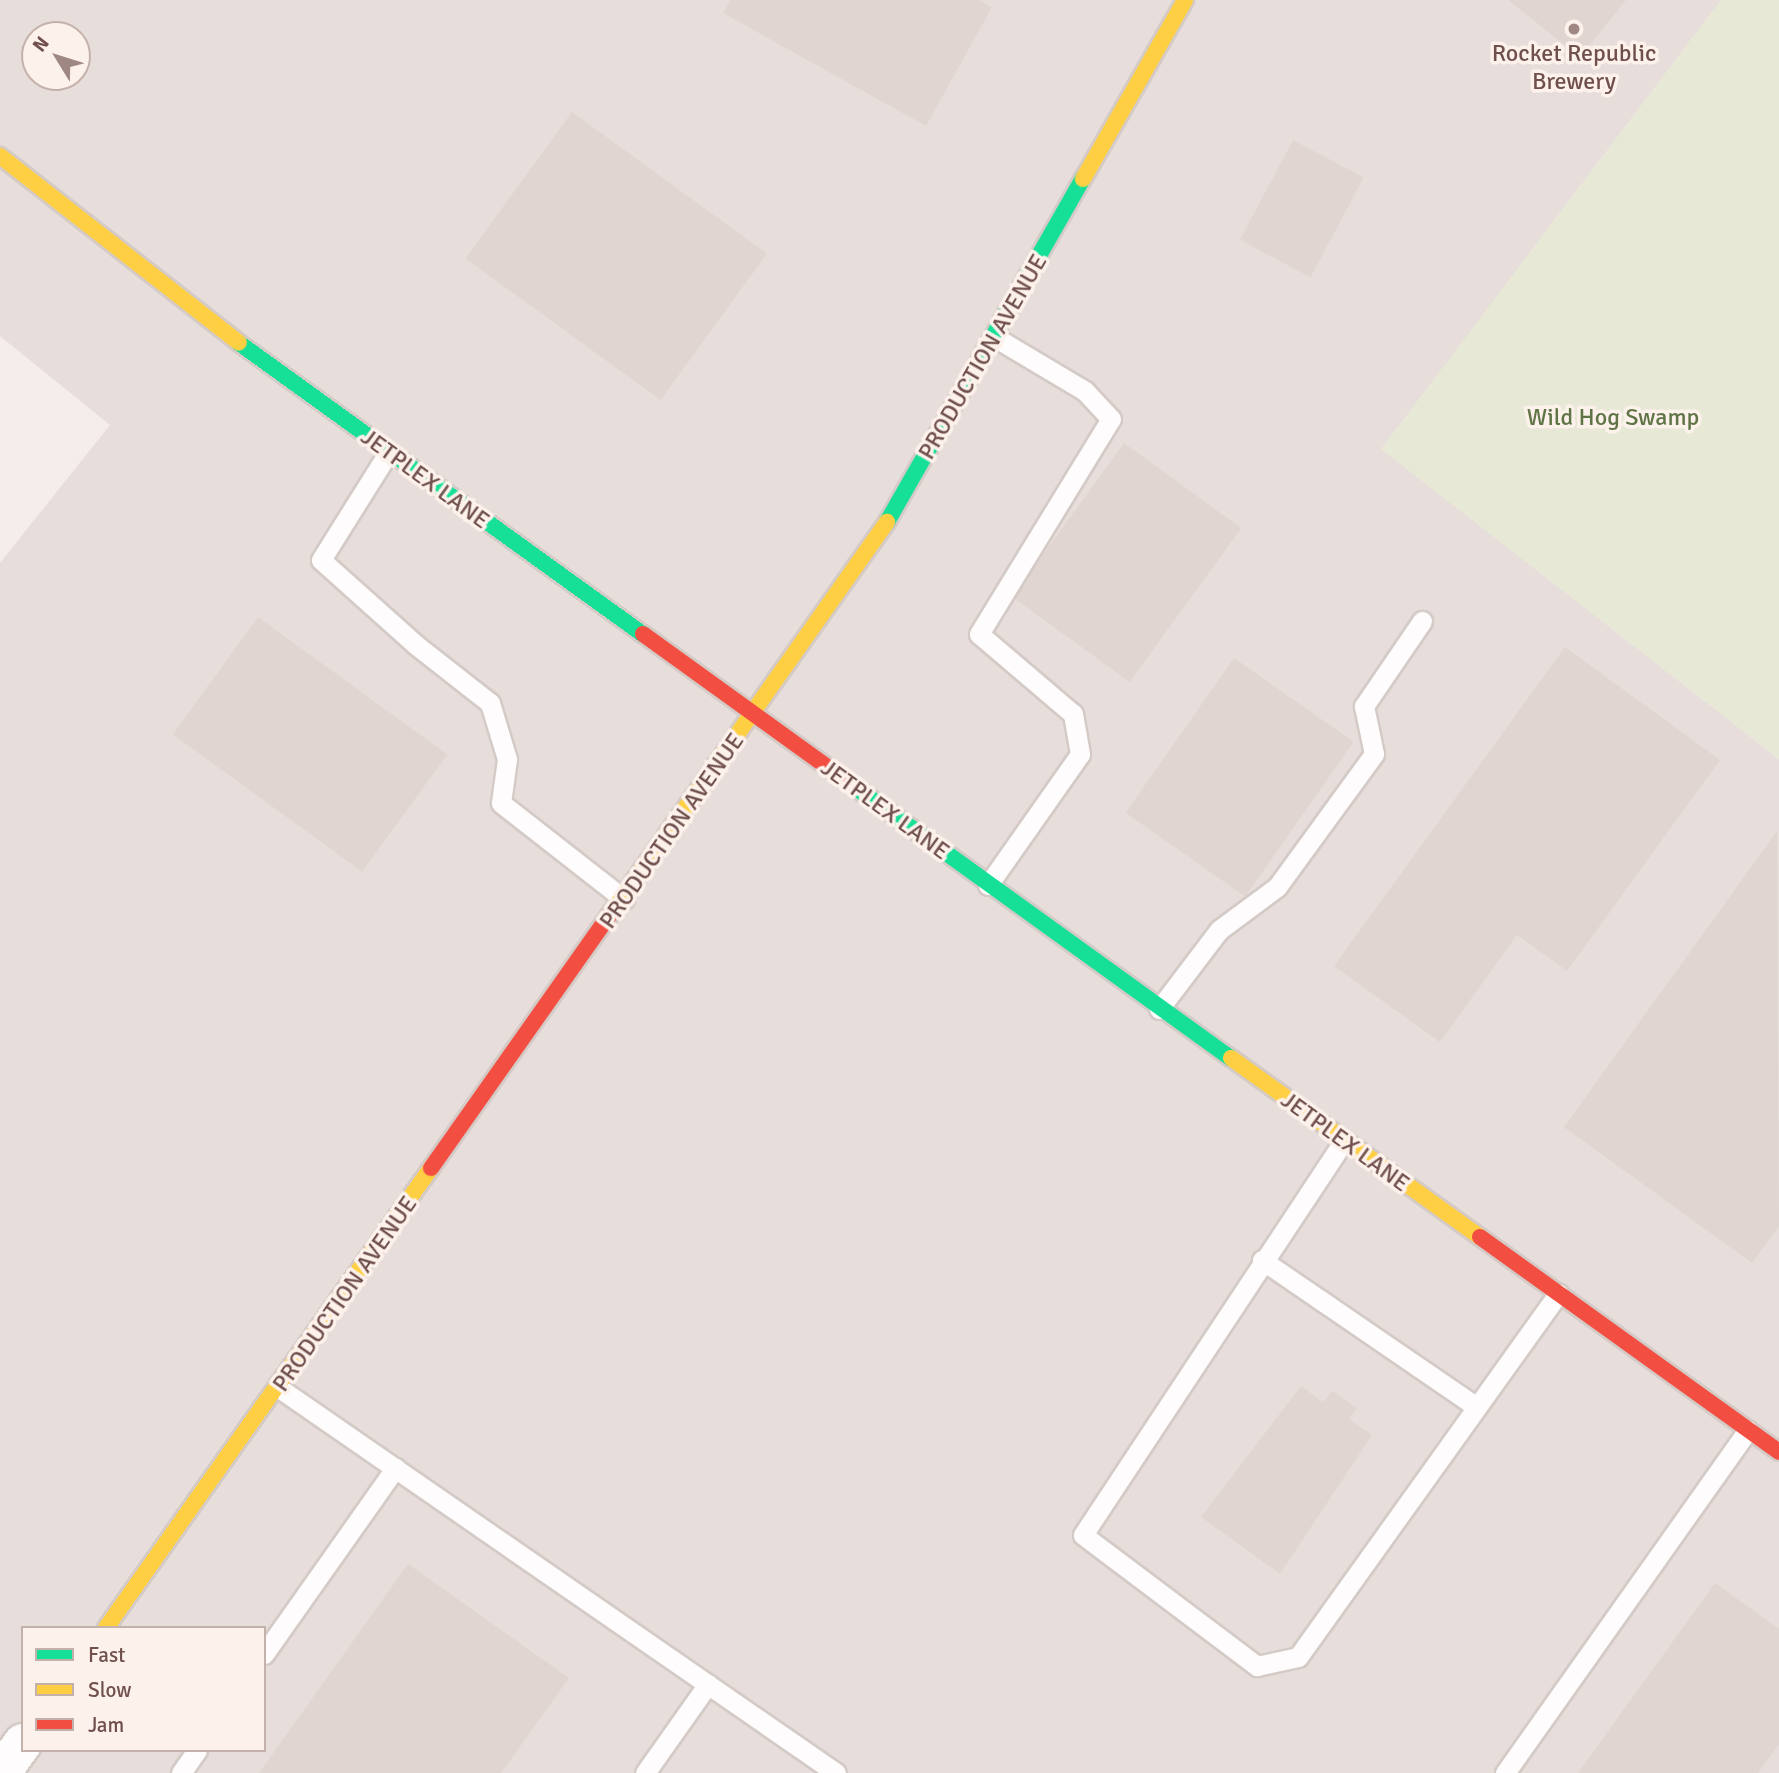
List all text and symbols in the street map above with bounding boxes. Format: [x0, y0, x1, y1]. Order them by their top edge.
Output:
north arrow [21, 21, 91, 91]
marker: Rocket Republic Brewery [1566, 21, 1582, 37]
text: N [28, 32, 55, 57]
place label: Rocket Republic Brewery [1492, 40, 1656, 96]
street label: PRODUCTION AVENUE [912, 249, 1054, 465]
park label: Wild Hog Swamp [1527, 404, 1699, 432]
street label: JETPLEX LANE [355, 423, 495, 535]
street label: PRODUCTION AVENUE [594, 728, 750, 934]
street label: JETPLEX LANE [815, 754, 955, 866]
street label: JETPLEX LANE [1275, 1086, 1415, 1198]
street label: PRODUCTION AVENUE [267, 1191, 423, 1397]
legend [21, 1626, 266, 1752]
text: Fast [88, 1642, 125, 1668]
text: Slow [88, 1677, 132, 1703]
text: Jam [88, 1712, 124, 1738]

